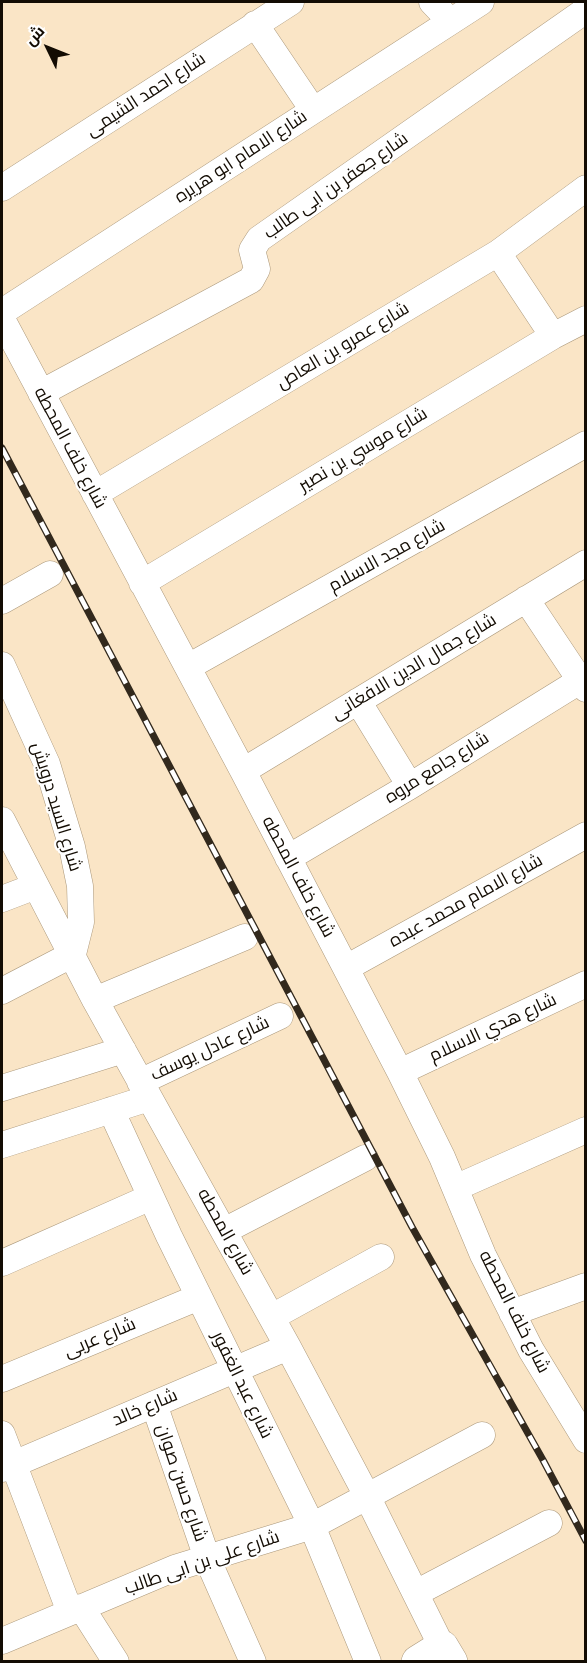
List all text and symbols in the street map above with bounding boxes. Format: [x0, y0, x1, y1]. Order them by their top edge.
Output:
north arrow [18, 18, 78, 78]
text: ش [21, 21, 48, 49]
street label: شارع احمد الشيمى [82, 48, 210, 142]
street label: شارع الامام ابو هريره [171, 106, 311, 208]
street label: شارع جعفر بن ابى طالب [260, 128, 412, 244]
street label: شارع عمرو بن العاص [273, 298, 413, 394]
street label: شارع خلف المحطه [29, 384, 111, 512]
street label: شارع موسي بن نصير [295, 403, 431, 497]
street label: شارع مجد الاسلام [325, 515, 449, 597]
street label: شارع جمال الدين الافغانى [328, 609, 500, 725]
street label: شارع جامع مروه [381, 727, 493, 809]
street label: شارع السيد درويش [26, 740, 86, 874]
street label: شارع خلف المحطه [257, 813, 339, 941]
street label: شارع الامام محمد عبده [385, 850, 547, 952]
street label: شارع هدي الاسلام [426, 989, 560, 1067]
street label: شارع عادل يوسف [147, 1012, 273, 1086]
street label: شارع المحطه [192, 1185, 258, 1279]
street label: شارع خلف المحطه [474, 1247, 554, 1377]
street label: شارع عربى [61, 1313, 139, 1363]
street label: شارع عبد الغفور [207, 1328, 277, 1442]
street label: شارع خالد [109, 1385, 181, 1431]
street label: شارع حسن صوان [151, 1421, 211, 1545]
street label: شارع على بن ابى طالب [122, 1526, 282, 1600]

